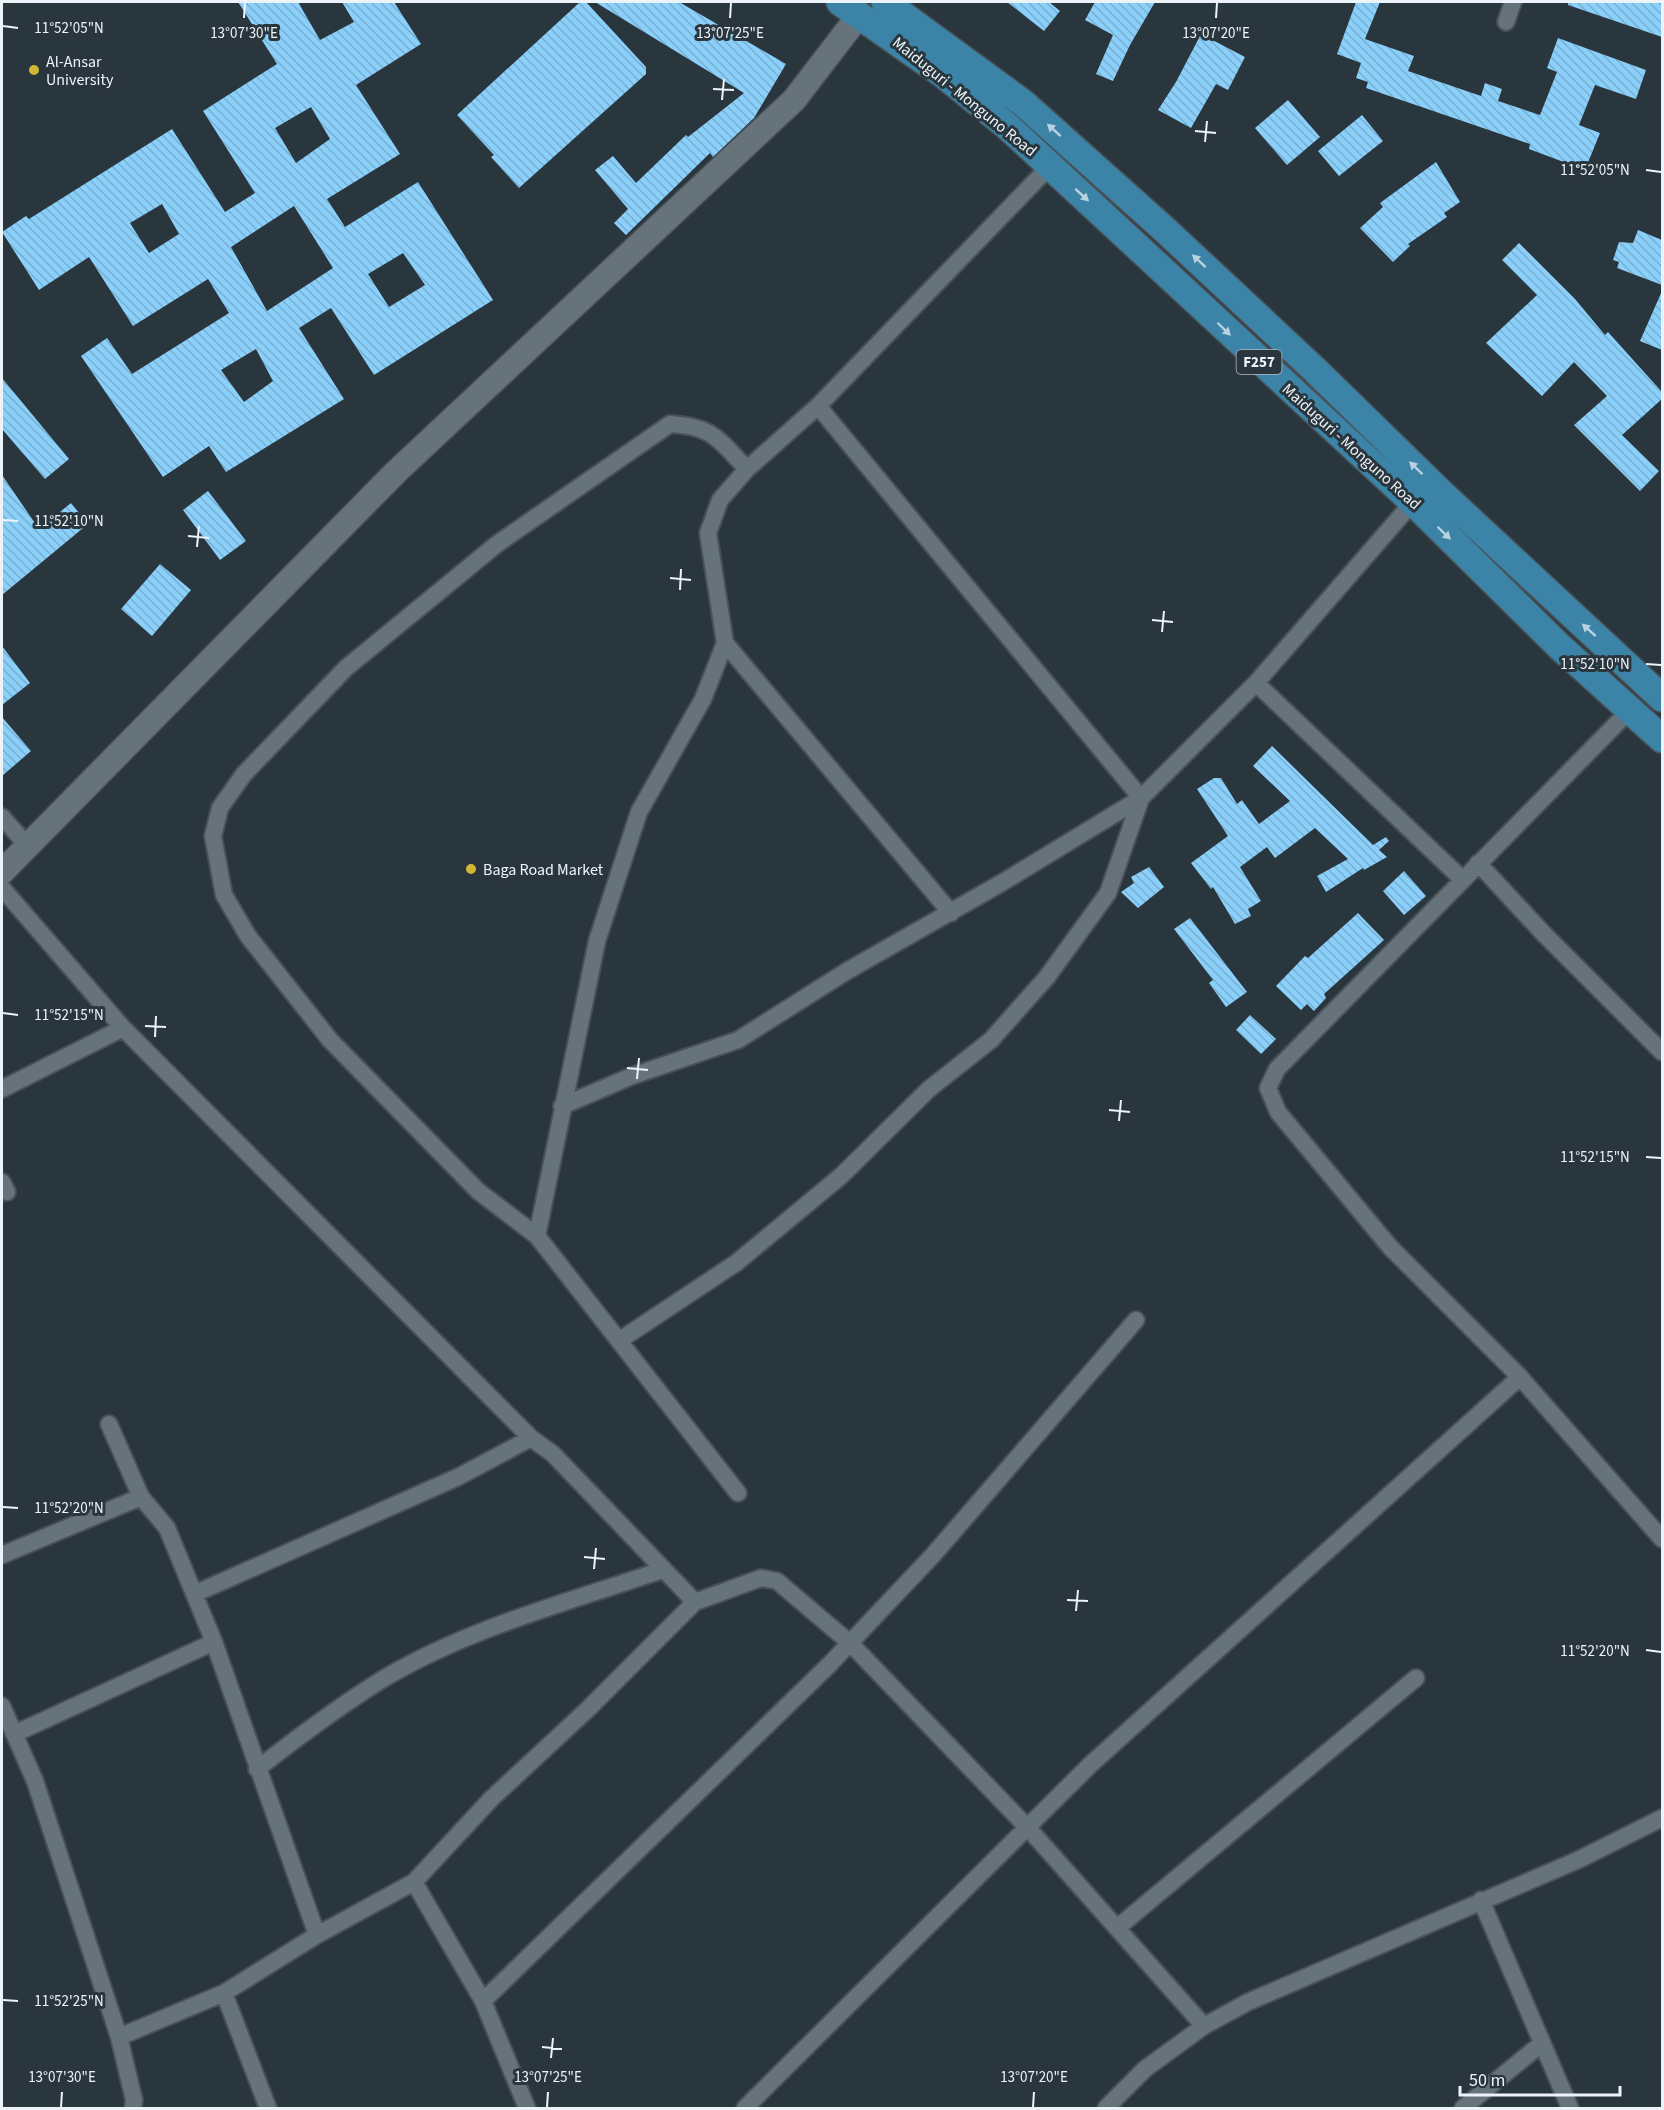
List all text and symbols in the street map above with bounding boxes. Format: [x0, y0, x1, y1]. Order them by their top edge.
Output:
text: 11°52'05"N [34, 18, 104, 39]
text: 13°07'30"E [210, 23, 278, 44]
text: 13°07'25"E [696, 23, 764, 44]
text: 13°07'20"E [1182, 23, 1250, 44]
street label: Maiduguri - Monguno Road [888, 32, 1041, 162]
place label: Al-Ansar University [46, 51, 114, 91]
marker: Al-Ansar University [27, 63, 41, 77]
one-way arrow [1047, 124, 1062, 137]
text: 11°52'05"N [1560, 160, 1630, 181]
one-way arrow [1075, 188, 1090, 202]
one-way arrow [1191, 254, 1206, 268]
one-way arrow [1217, 322, 1232, 336]
road number: F257 [1236, 350, 1282, 374]
street label: Maiduguri - Monguno Road [1277, 378, 1425, 515]
one-way arrow [1409, 462, 1423, 476]
text: 11°52'10"N [34, 511, 104, 532]
one-way arrow [1437, 525, 1451, 539]
one-way arrow [1582, 624, 1597, 637]
text: 11°52'10"N [1560, 654, 1630, 675]
place label: Baga Road Market [483, 859, 604, 881]
marker: Baga Road Market [464, 862, 478, 876]
text: 11°52'15"N [34, 1005, 104, 1026]
text: 11°52'15"N [1560, 1147, 1630, 1168]
text: 11°52'20"N [34, 1498, 104, 1519]
text: 11°52'20"N [1560, 1641, 1630, 1662]
text: 11°52'25"N [34, 1991, 104, 2012]
scale bar [1460, 2059, 1620, 2097]
text: 13°07'30"E [28, 2067, 96, 2088]
text: 13°07'25"E [514, 2067, 582, 2088]
text: 13°07'20"E [1000, 2067, 1068, 2088]
text: 50 m [1469, 2068, 1505, 2093]

